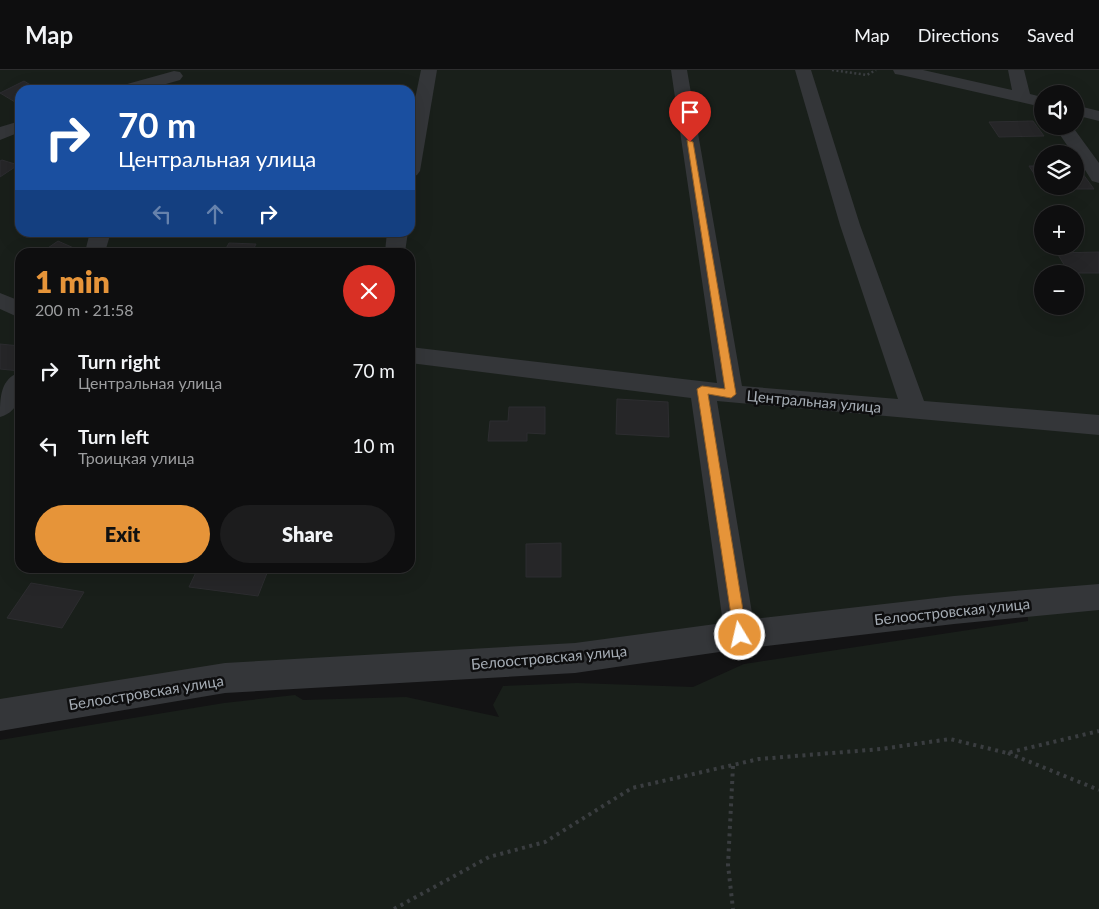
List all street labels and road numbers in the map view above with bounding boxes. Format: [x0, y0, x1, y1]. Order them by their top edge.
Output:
street label: Центральная улица [746, 386, 882, 416]
street label: Белоостровская улица [873, 594, 1031, 628]
street label: Белоостровская улица [470, 641, 628, 673]
street label: Белоостровская улица [67, 671, 225, 713]

